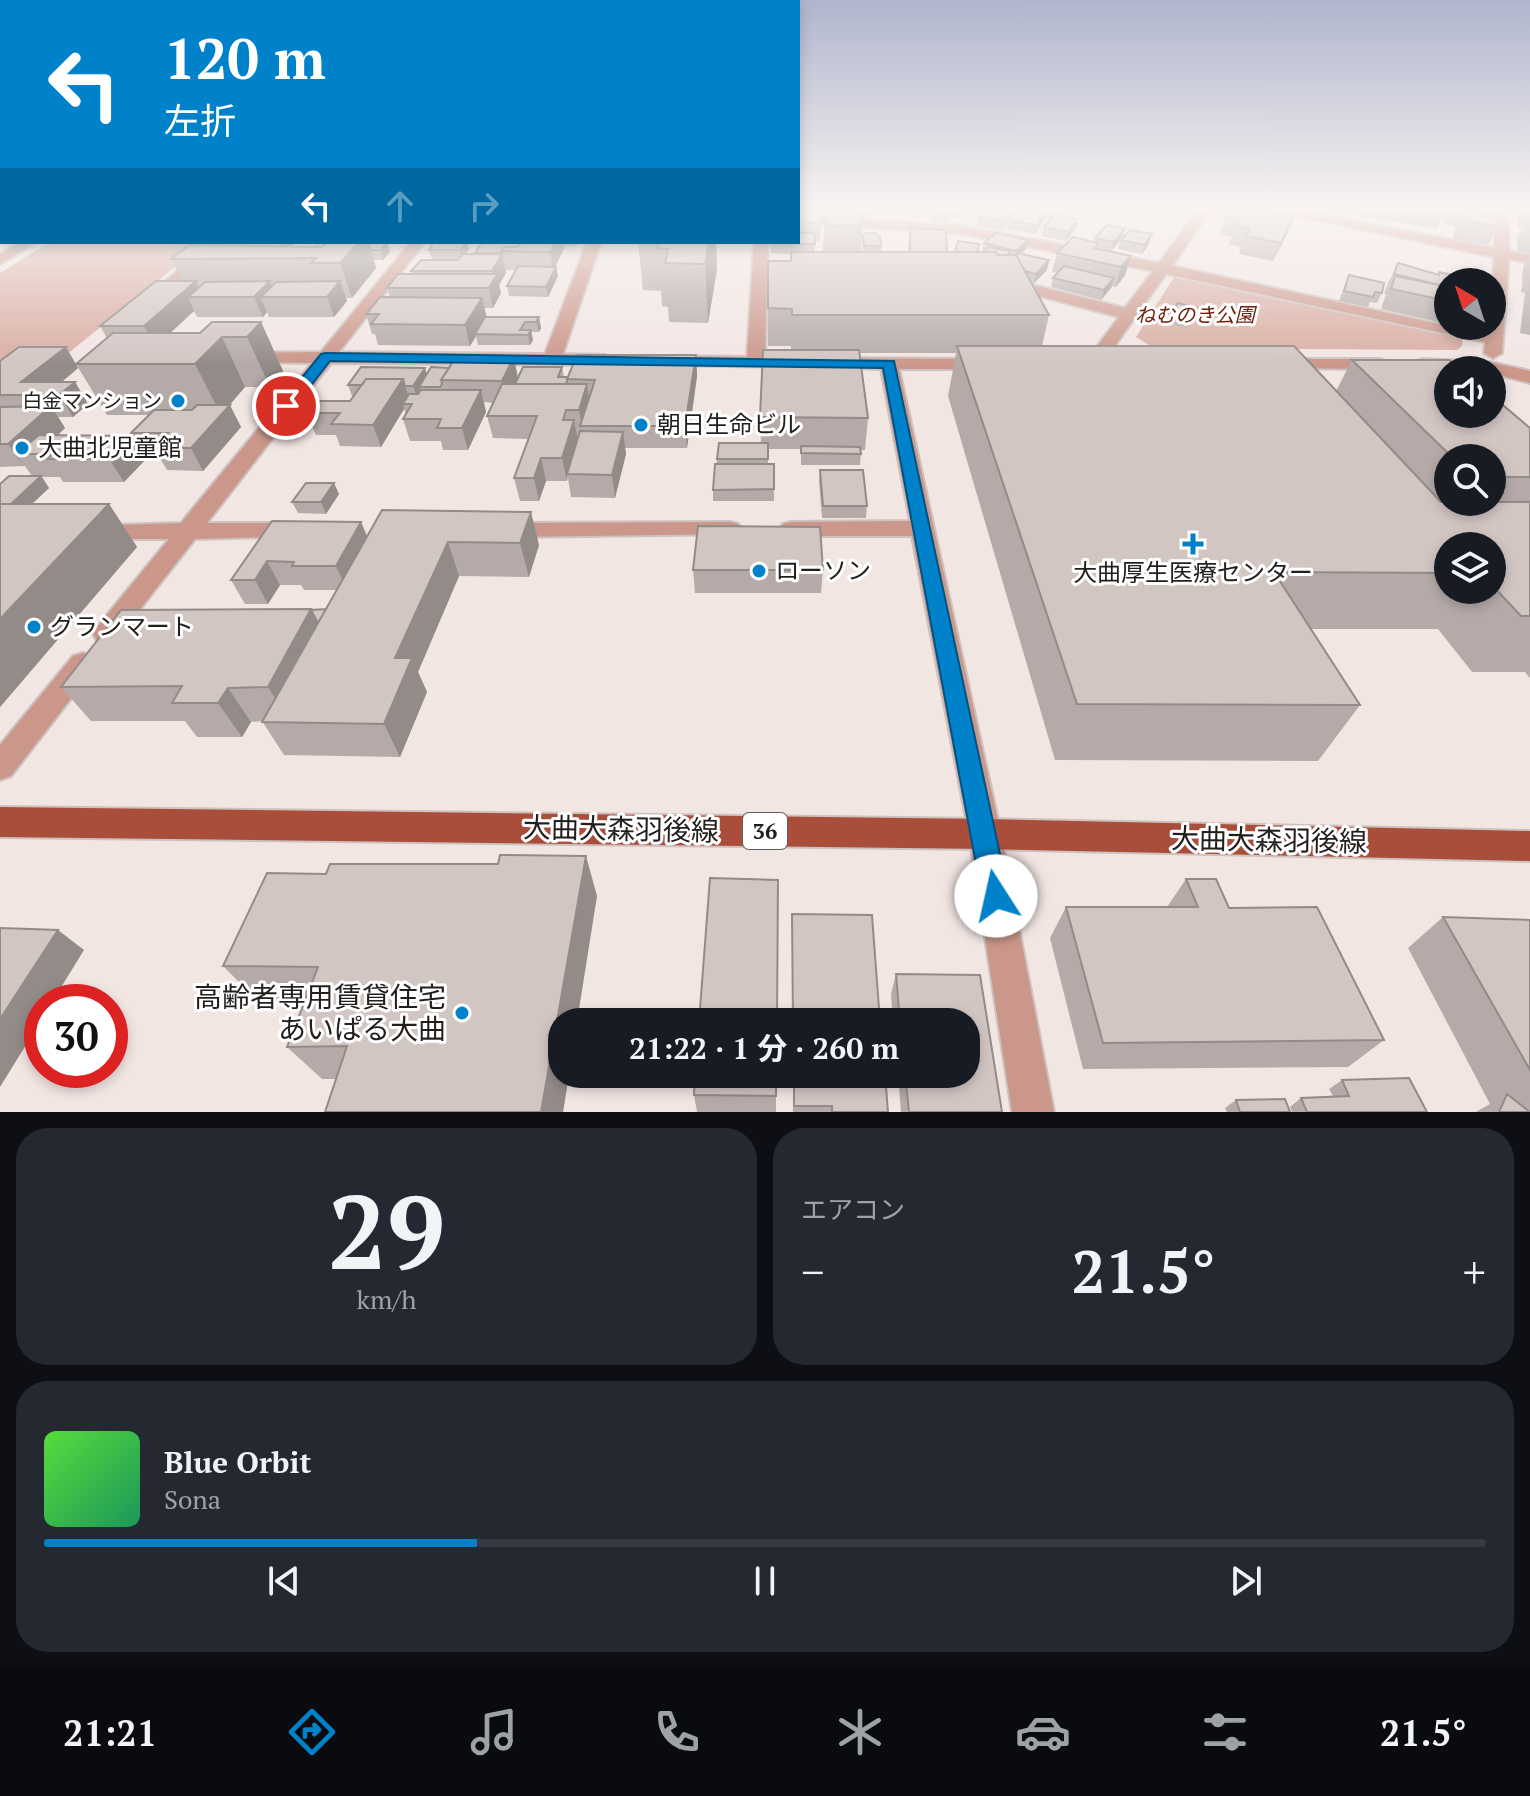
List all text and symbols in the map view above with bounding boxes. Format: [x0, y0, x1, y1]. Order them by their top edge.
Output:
text: 120 m [164, 21, 326, 95]
icon: left [32, 32, 136, 136]
text: 左折 [164, 97, 236, 144]
icon: left [294, 184, 338, 228]
icon: ahead [378, 184, 422, 228]
icon: right [462, 184, 506, 228]
north arrow [1434, 268, 1506, 340]
map controls [1434, 268, 1506, 604]
park label: ねむのき公園 [1135, 301, 1258, 328]
button: sound [1434, 356, 1506, 428]
pin [252, 372, 320, 440]
icon: arrive [264, 384, 308, 428]
place label: 白金マンション [22, 387, 162, 414]
marker: 白金マンション [169, 392, 187, 410]
place label: 朝日生命ビル [657, 408, 801, 440]
marker: 朝日生命ビル [632, 416, 650, 434]
place label: 大曲北児童館 [38, 431, 182, 463]
marker: 大曲北児童館 [13, 439, 31, 457]
button: search [1434, 444, 1506, 516]
button: layers [1434, 532, 1506, 604]
marker: 大曲厚生医療センター [1182, 533, 1204, 555]
place label: ローソン [775, 554, 871, 586]
place label: 大曲厚生医療センター [1073, 556, 1313, 588]
marker: ローソン [750, 562, 768, 580]
place label: グランマート [50, 610, 194, 642]
marker: グランマート [25, 618, 43, 636]
street label: 大曲大森羽後線 [523, 808, 719, 849]
road number: 36 [743, 813, 787, 849]
street label: 大曲大森羽後線 [1171, 819, 1367, 860]
position arrow [954, 854, 1038, 938]
place label: 高齢者専用賃貸住宅 あいぱる大曲 [194, 978, 446, 1047]
speed limit sign: 30 [24, 984, 128, 1088]
marker: 高齢者専用賃貸住宅 あいぱる大曲 [453, 1004, 471, 1022]
text: 21:22 · 1 分 · 260 m [629, 1028, 899, 1068]
text: 29 [328, 1161, 445, 1299]
text: エアコン [801, 1192, 905, 1226]
text: 21.5° [1071, 1231, 1216, 1310]
text: − [801, 1242, 824, 1301]
text: + [1463, 1242, 1486, 1301]
text: km/h [356, 1282, 417, 1316]
text: Blue Orbit [164, 1442, 311, 1482]
text: Sona [164, 1482, 221, 1516]
icon: previous [262, 1559, 306, 1603]
icon: pause [743, 1559, 787, 1603]
icon: next [1224, 1559, 1268, 1603]
icon: directions [284, 1704, 340, 1760]
icon: music [466, 1704, 522, 1760]
icon: phone [649, 1704, 705, 1760]
icon: climate [832, 1704, 888, 1760]
icon: car [1015, 1704, 1071, 1760]
icon: filters [1197, 1704, 1253, 1760]
text: 21:21 [63, 1709, 157, 1756]
text: 21.5° [1380, 1709, 1467, 1756]

